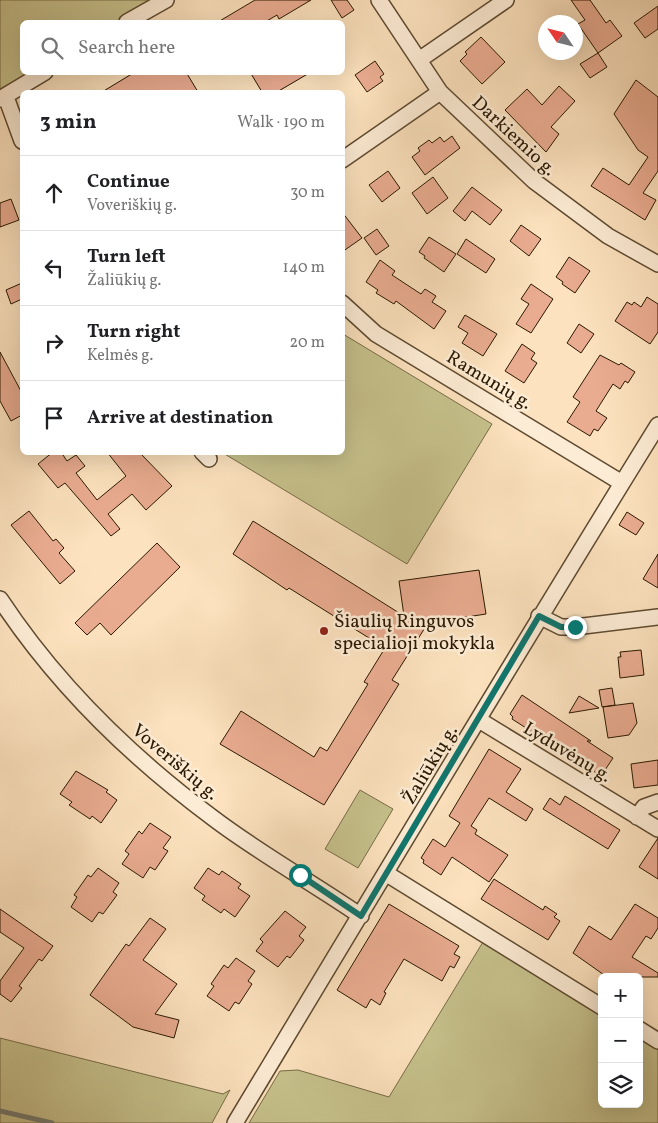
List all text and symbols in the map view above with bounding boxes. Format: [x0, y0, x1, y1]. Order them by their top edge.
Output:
north arrow [538, 15, 583, 60]
search box [20, 20, 345, 75]
icon: search [38, 34, 66, 62]
text: Search here [78, 35, 175, 61]
street label: Darkiemio g. [466, 90, 562, 182]
text: 3 min [40, 108, 96, 137]
text: Walk · 190 m [237, 112, 325, 134]
text: Continue [87, 169, 170, 195]
icon: ahead [40, 179, 68, 207]
text: 30 m [290, 182, 325, 204]
text: Voveriškių g. [87, 195, 177, 217]
text: Turn left [87, 244, 166, 270]
icon: left [40, 254, 68, 282]
text: 140 m [283, 257, 325, 279]
text: Žaliūkių g. [87, 270, 161, 292]
text: Turn right [87, 319, 180, 345]
icon: right [40, 329, 68, 357]
text: 20 m [290, 332, 325, 354]
text: Kelmės g. [87, 345, 153, 367]
street label: Ramunių g. [441, 345, 537, 417]
icon: arrive [40, 404, 68, 432]
text: Arrive at destination [87, 405, 273, 431]
place label: Šiaulių Ringuvos specialioji mokykla [334, 609, 495, 657]
route end [564, 616, 587, 639]
marker: Šiaulių Ringuvos specialioji mokykla [318, 625, 330, 637]
street label: Lyduvėnų g. [518, 716, 616, 789]
street label: Voveriškių g. [126, 718, 224, 807]
street label: Žaliūkių g. [397, 720, 465, 810]
route start [289, 864, 312, 887]
map controls [598, 973, 643, 1108]
button: + [598, 973, 643, 1018]
button: − [598, 1018, 643, 1063]
button: layers [598, 1063, 643, 1108]

